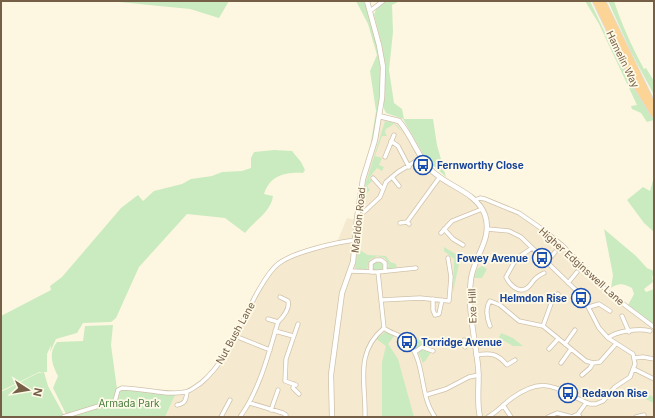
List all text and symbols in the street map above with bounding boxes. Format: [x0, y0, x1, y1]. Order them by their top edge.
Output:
street label: Hamelin Way [604, 29, 642, 90]
bus stop icon: Fernworthy Close [412, 154, 434, 176]
place label: Fernworthy Close [437, 159, 524, 172]
street label: Marldon Road [349, 187, 367, 253]
street label: Higher Edginswell Lane [537, 225, 627, 308]
bus stop icon: Fowey Avenue [531, 247, 553, 269]
place label: Fowey Avenue [457, 252, 528, 265]
bus stop icon: Helmdon Rise [570, 287, 592, 309]
street label: Exe Hill [465, 289, 479, 323]
place label: Helmdon Rise [500, 292, 567, 304]
street label: Nut Bush Lane [213, 300, 257, 366]
bus stop icon: Torridge Avenue [396, 331, 418, 353]
place label: Torridge Avenue [421, 336, 502, 349]
north arrow [8, 370, 48, 410]
bus stop icon: Redavon Rise [557, 382, 579, 404]
text: N [30, 387, 46, 398]
place label: Redavon Rise [582, 387, 648, 399]
park label: Armada Park [98, 397, 160, 409]

